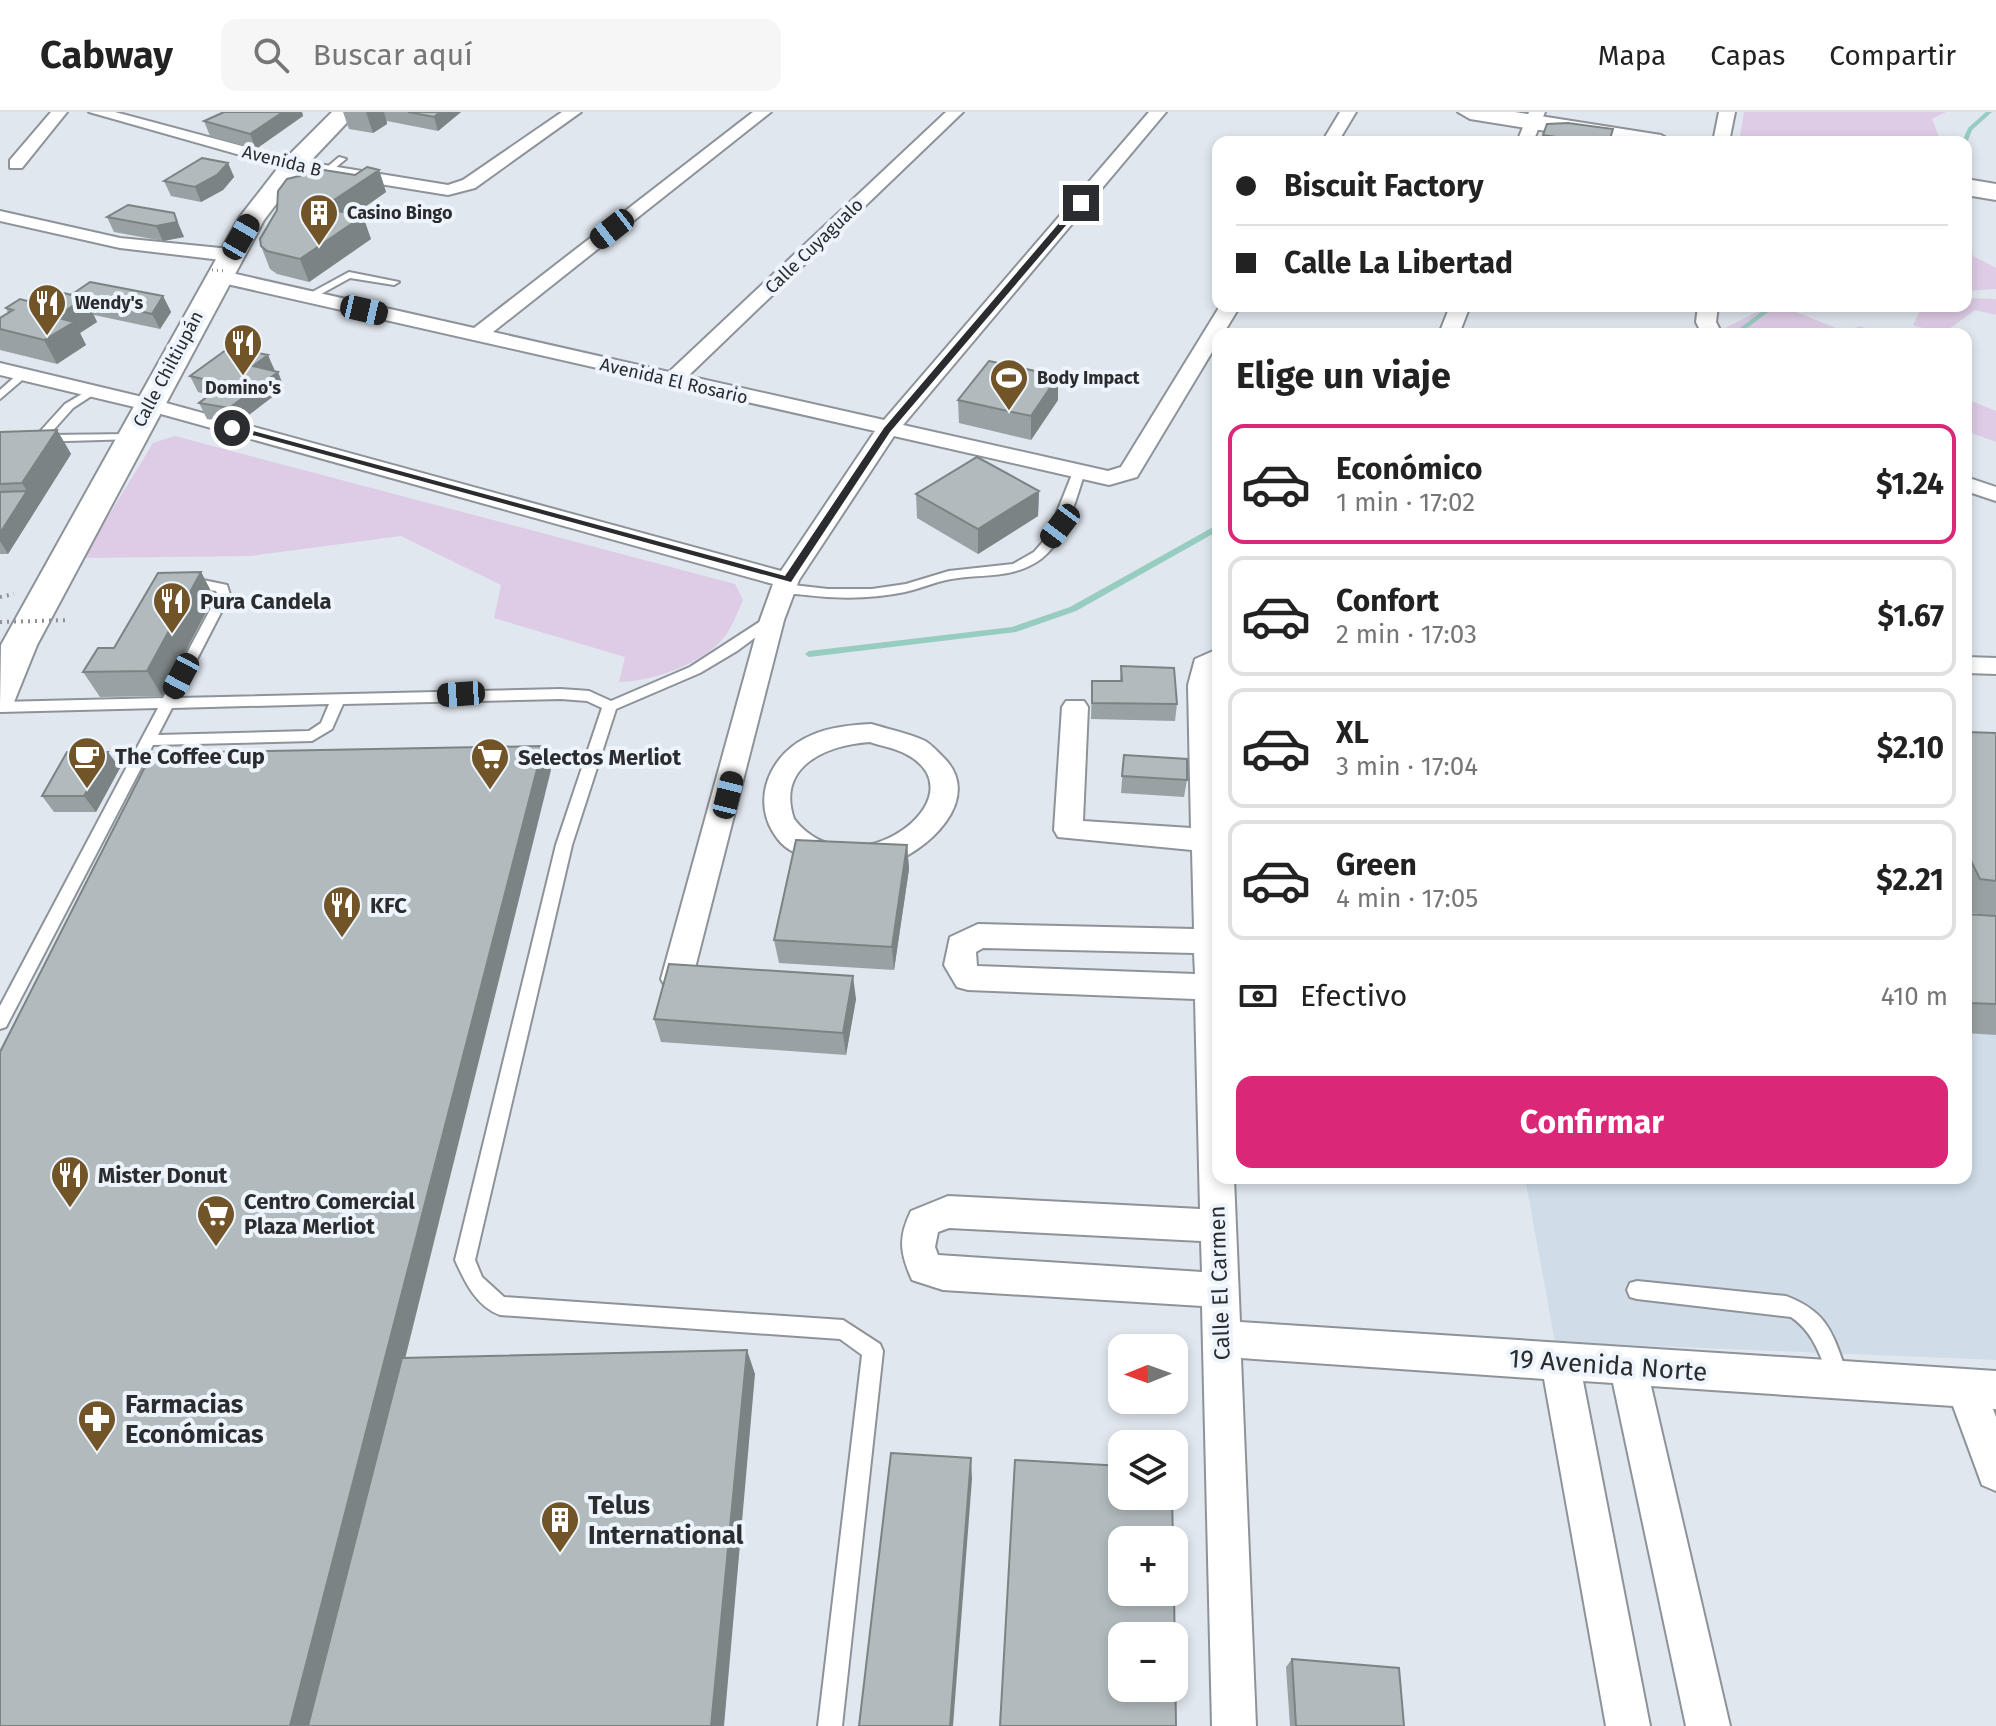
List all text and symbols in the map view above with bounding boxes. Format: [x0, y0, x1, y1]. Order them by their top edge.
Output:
search box [221, 19, 781, 91]
text: Cabway [40, 32, 173, 78]
icon: search [249, 33, 293, 77]
text: Buscar aquí [313, 37, 473, 73]
text: Mapa [1598, 39, 1666, 72]
text: Capas [1710, 39, 1785, 72]
text: Compartir [1829, 39, 1956, 72]
street label: Avenida B [240, 141, 324, 181]
text: Biscuit Factory [1284, 168, 1484, 204]
route end [1063, 185, 1099, 221]
building icon: Casino Bingo [298, 192, 340, 247]
street label: Calle Cuyagualo [760, 194, 868, 298]
place label: Casino Bingo [347, 202, 452, 224]
car [586, 205, 638, 253]
car [219, 210, 263, 264]
text: Calle La Libertad [1284, 245, 1513, 281]
restaurant icon: Wendy's [26, 282, 68, 337]
place label: Wendy's [75, 292, 144, 314]
car [338, 293, 390, 327]
street label: Calle Chiltiupán [128, 307, 208, 431]
restaurant icon: Domino's [222, 322, 264, 377]
street label: Avenida El Rosario [598, 353, 750, 409]
text: Elige un viaje [1236, 354, 1451, 398]
sports icon: Body Impact [988, 357, 1030, 412]
place label: Body Impact [1037, 367, 1141, 389]
place label: Domino's [205, 377, 281, 399]
route start [214, 410, 250, 446]
icon: car [1240, 448, 1312, 520]
text: Económico [1336, 451, 1482, 487]
text: $1.24 [1876, 466, 1944, 502]
text: 1 min · 17:02 [1336, 487, 1475, 518]
car [1036, 500, 1084, 552]
restaurant icon: Pura Candela [151, 580, 193, 635]
icon: car [1240, 580, 1312, 652]
text: Confort [1336, 583, 1439, 619]
place label: Pura Candela [200, 588, 332, 615]
text: $1.67 [1878, 598, 1944, 634]
text: 2 min · 17:03 [1336, 619, 1477, 650]
car [159, 649, 203, 703]
car [436, 680, 486, 708]
icon: car [1240, 712, 1312, 784]
text: XL [1336, 715, 1369, 751]
text: $2.10 [1877, 730, 1944, 766]
cafe icon: The Coffee Cup [66, 735, 108, 790]
supermarket icon: Selectos Merliot [469, 736, 511, 791]
place label: The Coffee Cup [115, 743, 265, 770]
place label: Selectos Merliot [518, 744, 681, 771]
text: 3 min · 17:04 [1336, 751, 1478, 782]
car [711, 769, 745, 821]
icon: car [1240, 844, 1312, 916]
text: Green [1336, 847, 1417, 883]
text: $2.21 [1876, 862, 1944, 898]
text: 4 min · 17:05 [1336, 883, 1478, 914]
restaurant icon: KFC [321, 884, 363, 939]
place label: KFC [370, 892, 407, 919]
icon: cash [1236, 974, 1280, 1018]
text: Efectivo [1300, 978, 1407, 1014]
text: 410 m [1881, 981, 1948, 1012]
button: Confirmar [1236, 1076, 1948, 1168]
restaurant icon: Mister Donut [49, 1154, 91, 1209]
place label: Mister Donut [98, 1162, 228, 1189]
place label: Centro Comercial Plaza Merliot [244, 1188, 415, 1240]
supermarket icon: Centro Comercial Plaza Merliot [195, 1193, 237, 1248]
street label: Calle El Carmen [1203, 1205, 1236, 1361]
north arrow [1108, 1334, 1188, 1414]
map controls [1108, 1334, 1188, 1702]
street label: 19 Avenida Norte [1508, 1343, 1708, 1388]
place label: Farmacias Económicas [125, 1389, 264, 1450]
pharmacy icon: Farmacias Económicas [76, 1398, 118, 1453]
button: layers [1108, 1430, 1188, 1510]
place label: Telus International [588, 1490, 744, 1551]
building icon: Telus International [539, 1499, 581, 1554]
button: + [1108, 1526, 1188, 1606]
button: − [1108, 1622, 1188, 1702]

